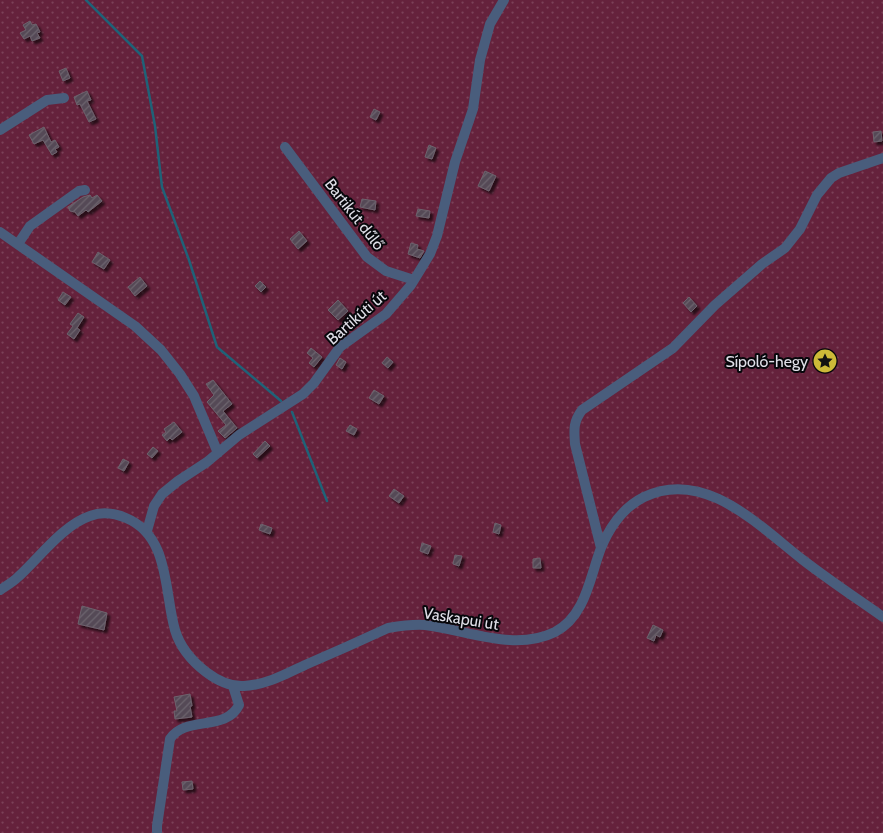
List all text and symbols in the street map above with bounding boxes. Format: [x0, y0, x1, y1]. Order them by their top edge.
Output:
street label: Bartikút dűlő [321, 175, 389, 254]
street label: Bartikúti út [323, 286, 390, 348]
place icon: Sípoló-hegy [812, 348, 838, 374]
place label: Sípoló-hegy [725, 352, 808, 371]
street label: Vaskapui út [422, 603, 501, 634]

